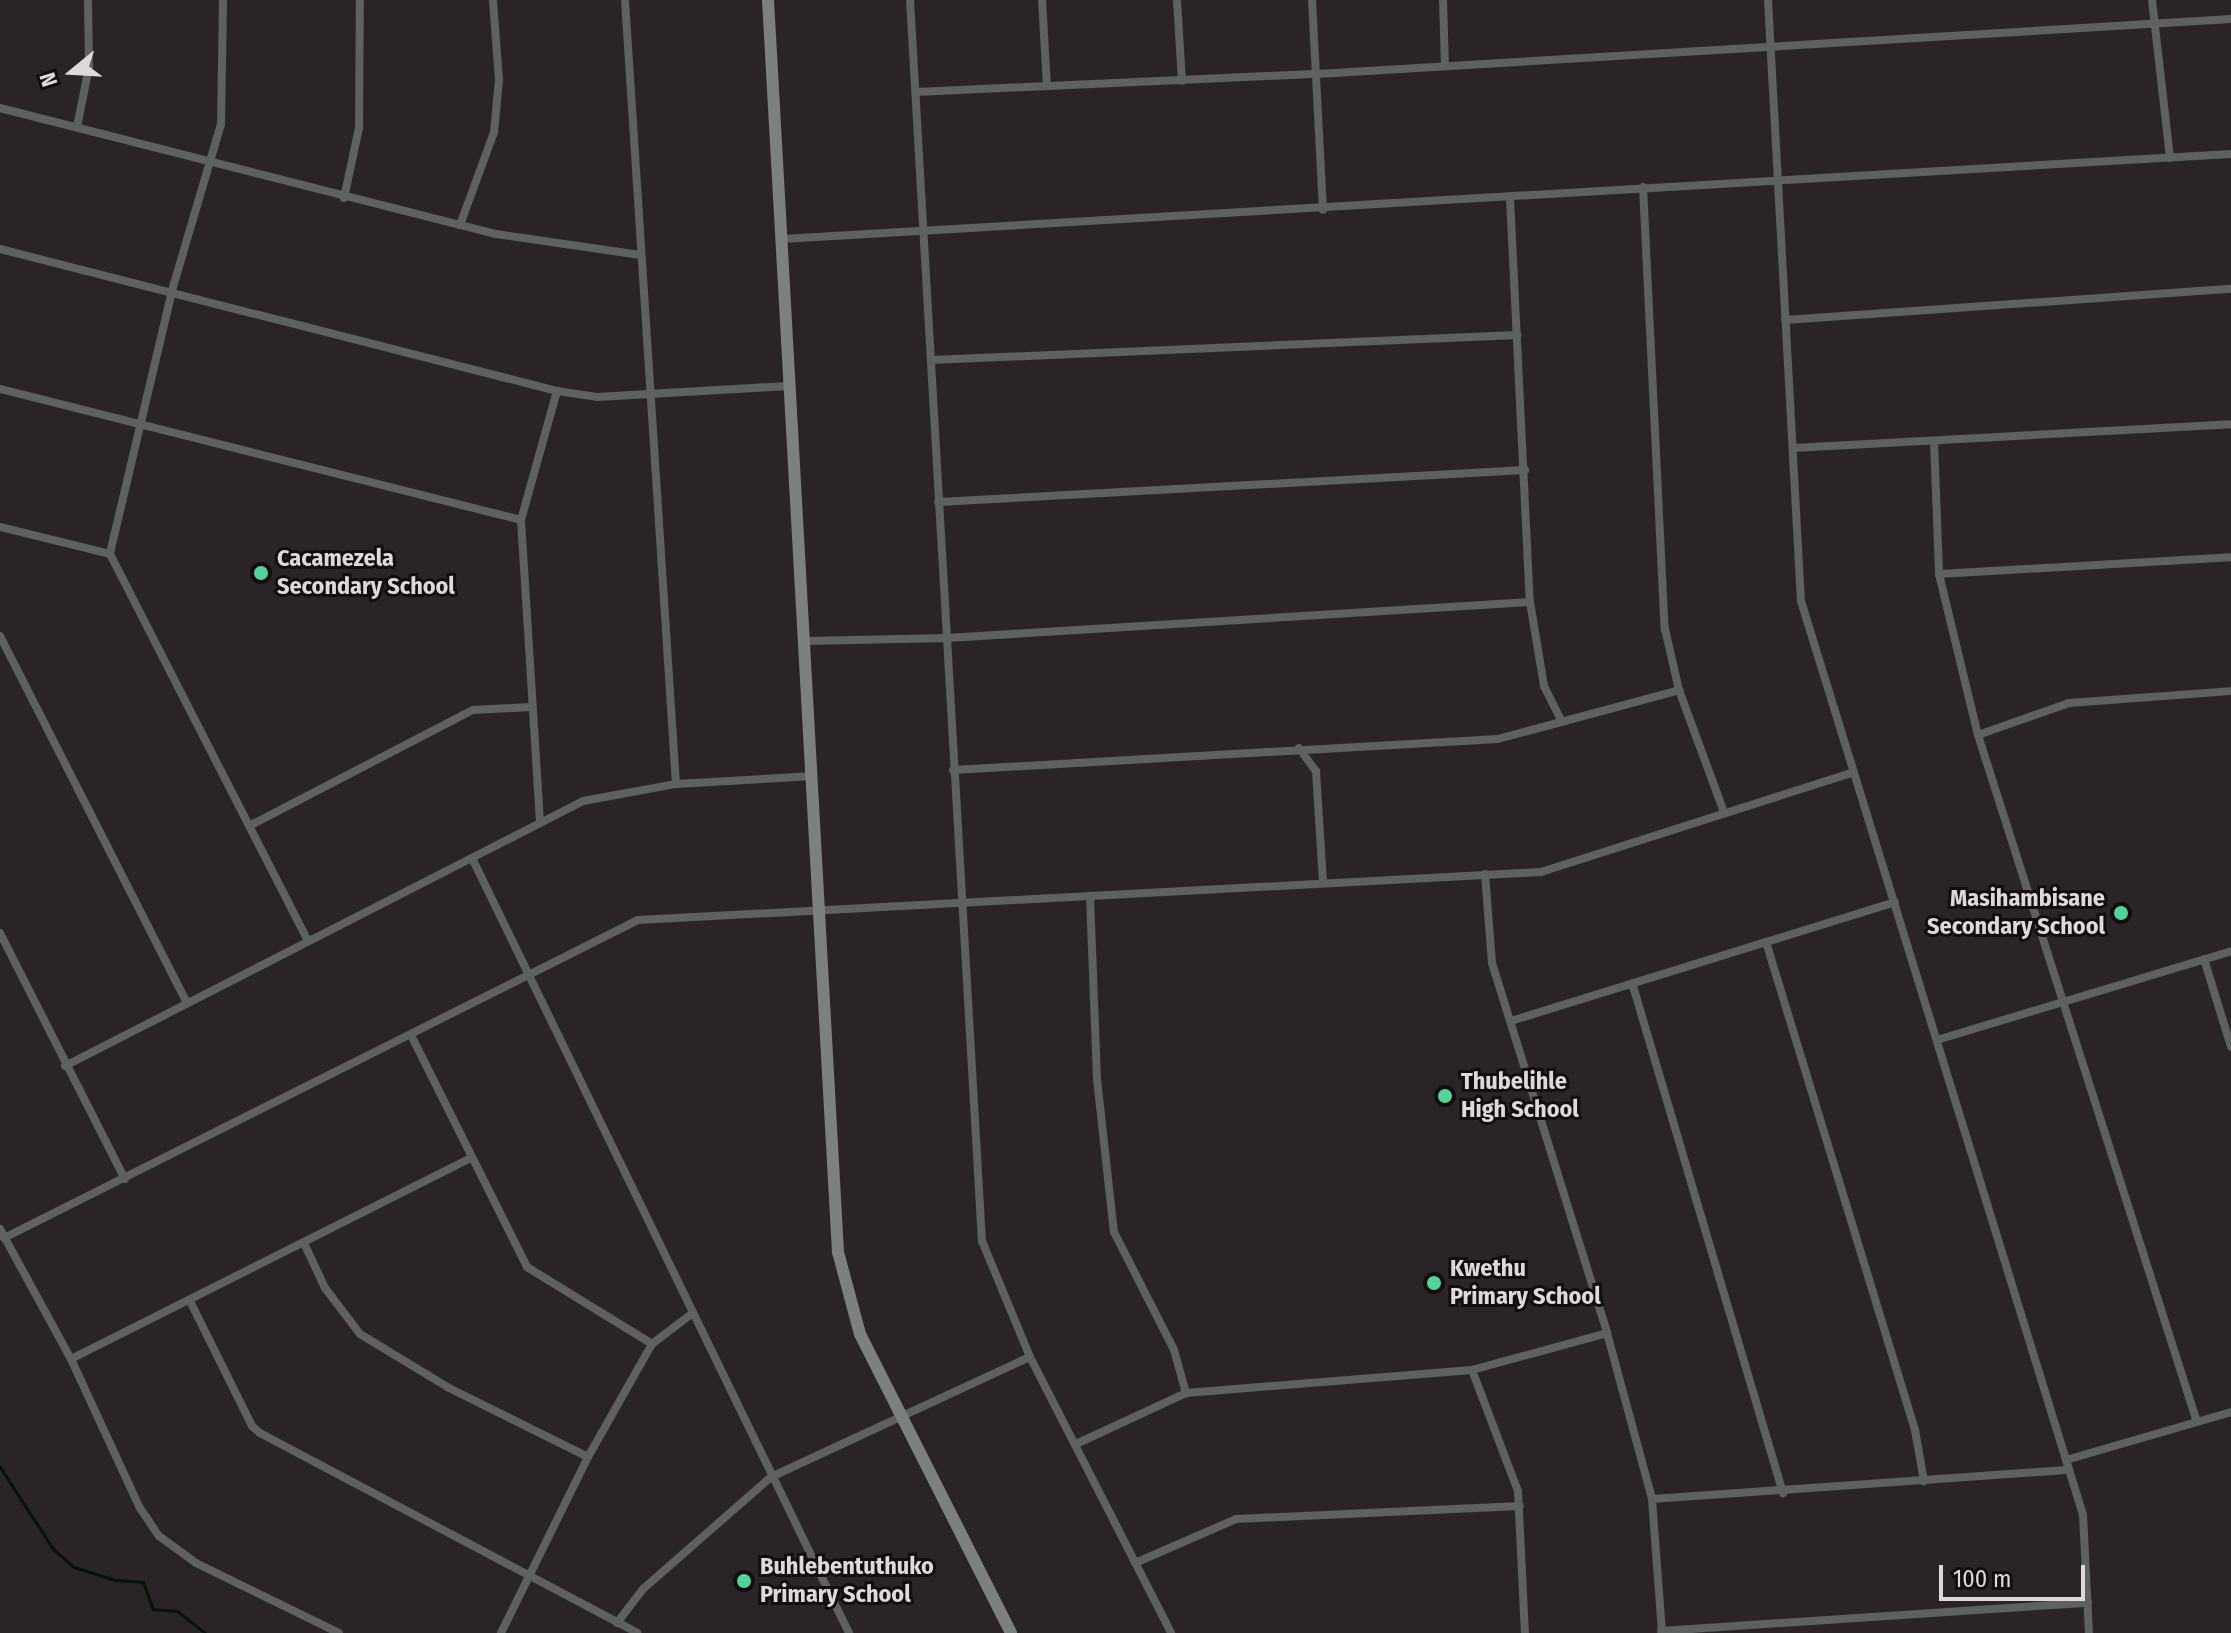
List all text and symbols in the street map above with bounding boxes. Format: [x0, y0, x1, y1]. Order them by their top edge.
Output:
north arrow [32, 32, 112, 112]
text: N [34, 69, 64, 90]
place label: Cacamezela Secondary School [277, 545, 455, 601]
marker: Cacamezela Secondary School [252, 564, 270, 582]
place label: Masihambisane Secondary School [1927, 885, 2105, 941]
marker: Masihambisane Secondary School [2112, 904, 2130, 922]
place label: Thubelihle High School [1461, 1068, 1579, 1124]
marker: Thubelihle High School [1436, 1087, 1454, 1105]
place label: Kwethu Primary School [1450, 1255, 1601, 1311]
marker: Kwethu Primary School [1425, 1274, 1443, 1292]
scale bar [1943, 1549, 2089, 1599]
place label: Buhlebentuthuko Primary School [760, 1553, 934, 1609]
text: 100 m [1953, 1565, 2011, 1593]
marker: Buhlebentuthuko Primary School [735, 1572, 753, 1590]

